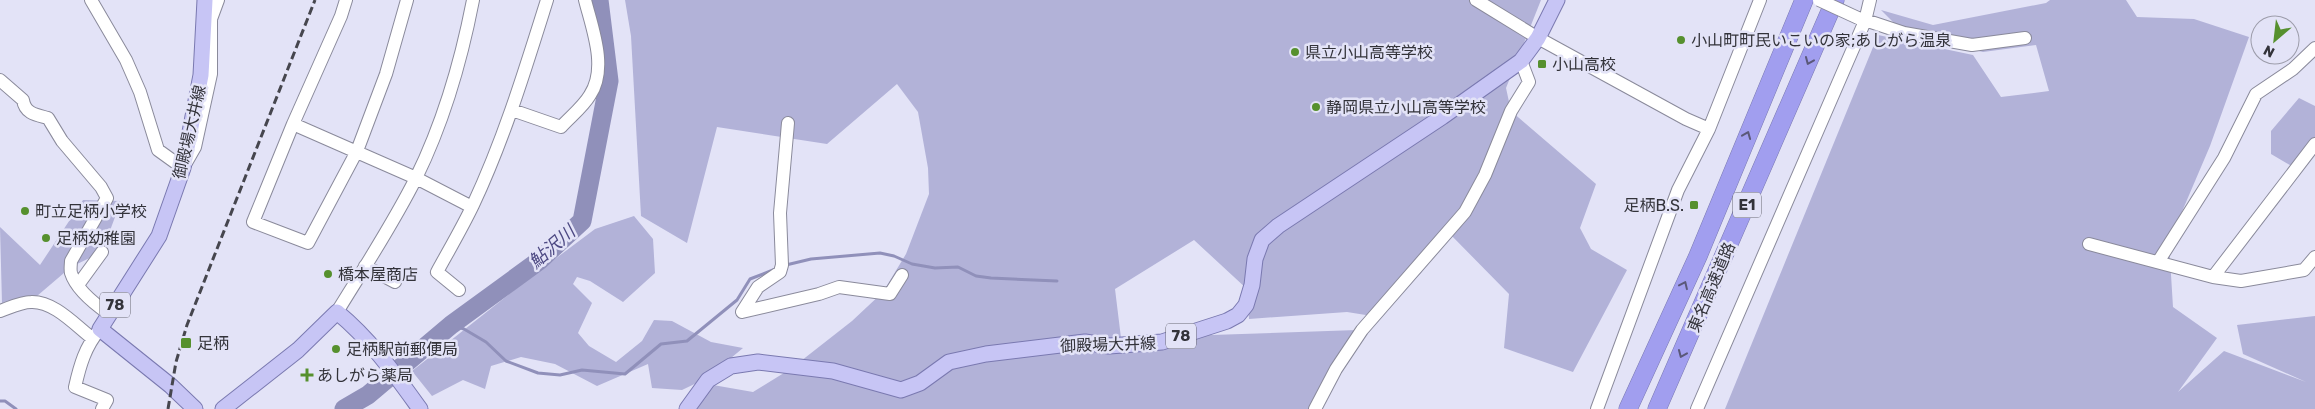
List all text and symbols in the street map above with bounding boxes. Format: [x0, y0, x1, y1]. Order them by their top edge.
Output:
north arrow [2250, 15, 2300, 65]
place label: 小山町町民いこいの家;あしがら温泉 [1691, 31, 1951, 50]
marker: 小山町町民いこいの家;あしがら温泉 [1675, 34, 1687, 46]
text: N [2261, 41, 2278, 61]
place label: 県立小山高等学校 [1305, 43, 1433, 62]
marker: 県立小山高等学校 [1289, 46, 1301, 58]
place label: 小山高校 [1552, 55, 1616, 74]
one-way arrow [1805, 56, 1816, 65]
marker: 小山高校 [1536, 58, 1548, 70]
street label: 御殿場大井線 [169, 83, 210, 181]
place label: 静岡県立小山高等学校 [1326, 98, 1486, 117]
marker: 静岡県立小山高等学校 [1310, 101, 1322, 113]
one-way arrow [1741, 131, 1751, 140]
road number: E1 [1733, 192, 1761, 218]
place label: 足柄B.S. [1624, 196, 1684, 215]
marker: 足柄B.S. [1688, 199, 1700, 211]
place label: 町立足柄小学校 [35, 202, 147, 221]
marker: 町立足柄小学校 [19, 205, 31, 217]
water label: 鮎沢川 [524, 220, 581, 273]
place label: 足柄幼稚園 [56, 229, 136, 248]
marker: 足柄幼稚園 [40, 232, 52, 244]
street label: 東名高速道路 [1684, 239, 1739, 335]
place label: 橋本屋商店 [338, 265, 418, 284]
marker: 橋本屋商店 [322, 268, 334, 280]
one-way arrow [1678, 281, 1689, 290]
road number: 78 [100, 292, 130, 318]
road number: 78 [1166, 324, 1196, 348]
street label: 御殿場大井線 [1060, 333, 1156, 356]
place label: 足柄 [197, 334, 229, 353]
marker: 足柄 [179, 336, 193, 350]
place label: 足柄駅前郵便局 [346, 340, 458, 359]
marker: 足柄駅前郵便局 [330, 343, 342, 355]
one-way arrow [1678, 349, 1688, 358]
place label: あしがら薬局 [317, 366, 413, 385]
marker: あしがら薬局 [301, 369, 313, 381]

